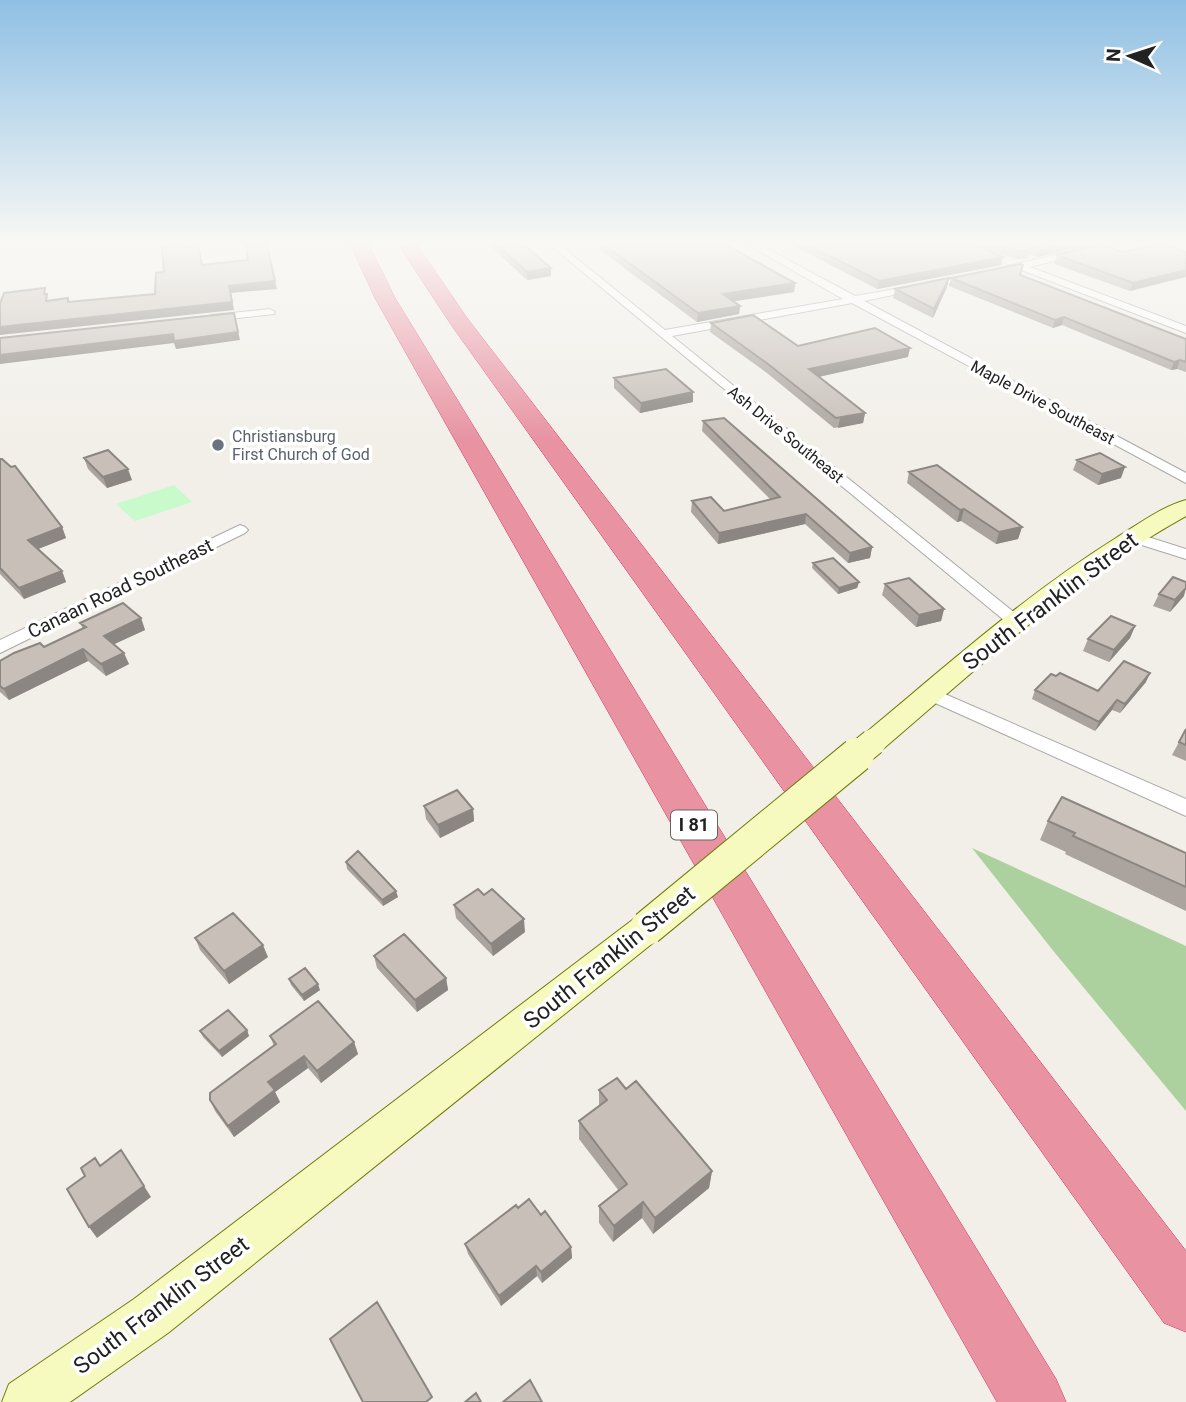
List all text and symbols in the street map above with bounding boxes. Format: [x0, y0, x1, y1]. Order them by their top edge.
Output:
north arrow [1095, 21, 1165, 91]
text: N [1102, 48, 1125, 62]
street label: Maple Drive Southeast [968, 356, 1118, 448]
street label: Ash Drive Southeast [724, 382, 847, 487]
place label: Christiansburg First Church of God [232, 427, 370, 464]
marker: Christiansburg First Church of God [210, 437, 226, 453]
street label: South Franklin Street [957, 527, 1143, 676]
street label: Canaan Road Southeast [24, 534, 217, 643]
road number: I 81 [671, 810, 717, 840]
street label: South Franklin Street [518, 880, 700, 1035]
street label: South Franklin Street [68, 1231, 254, 1380]

